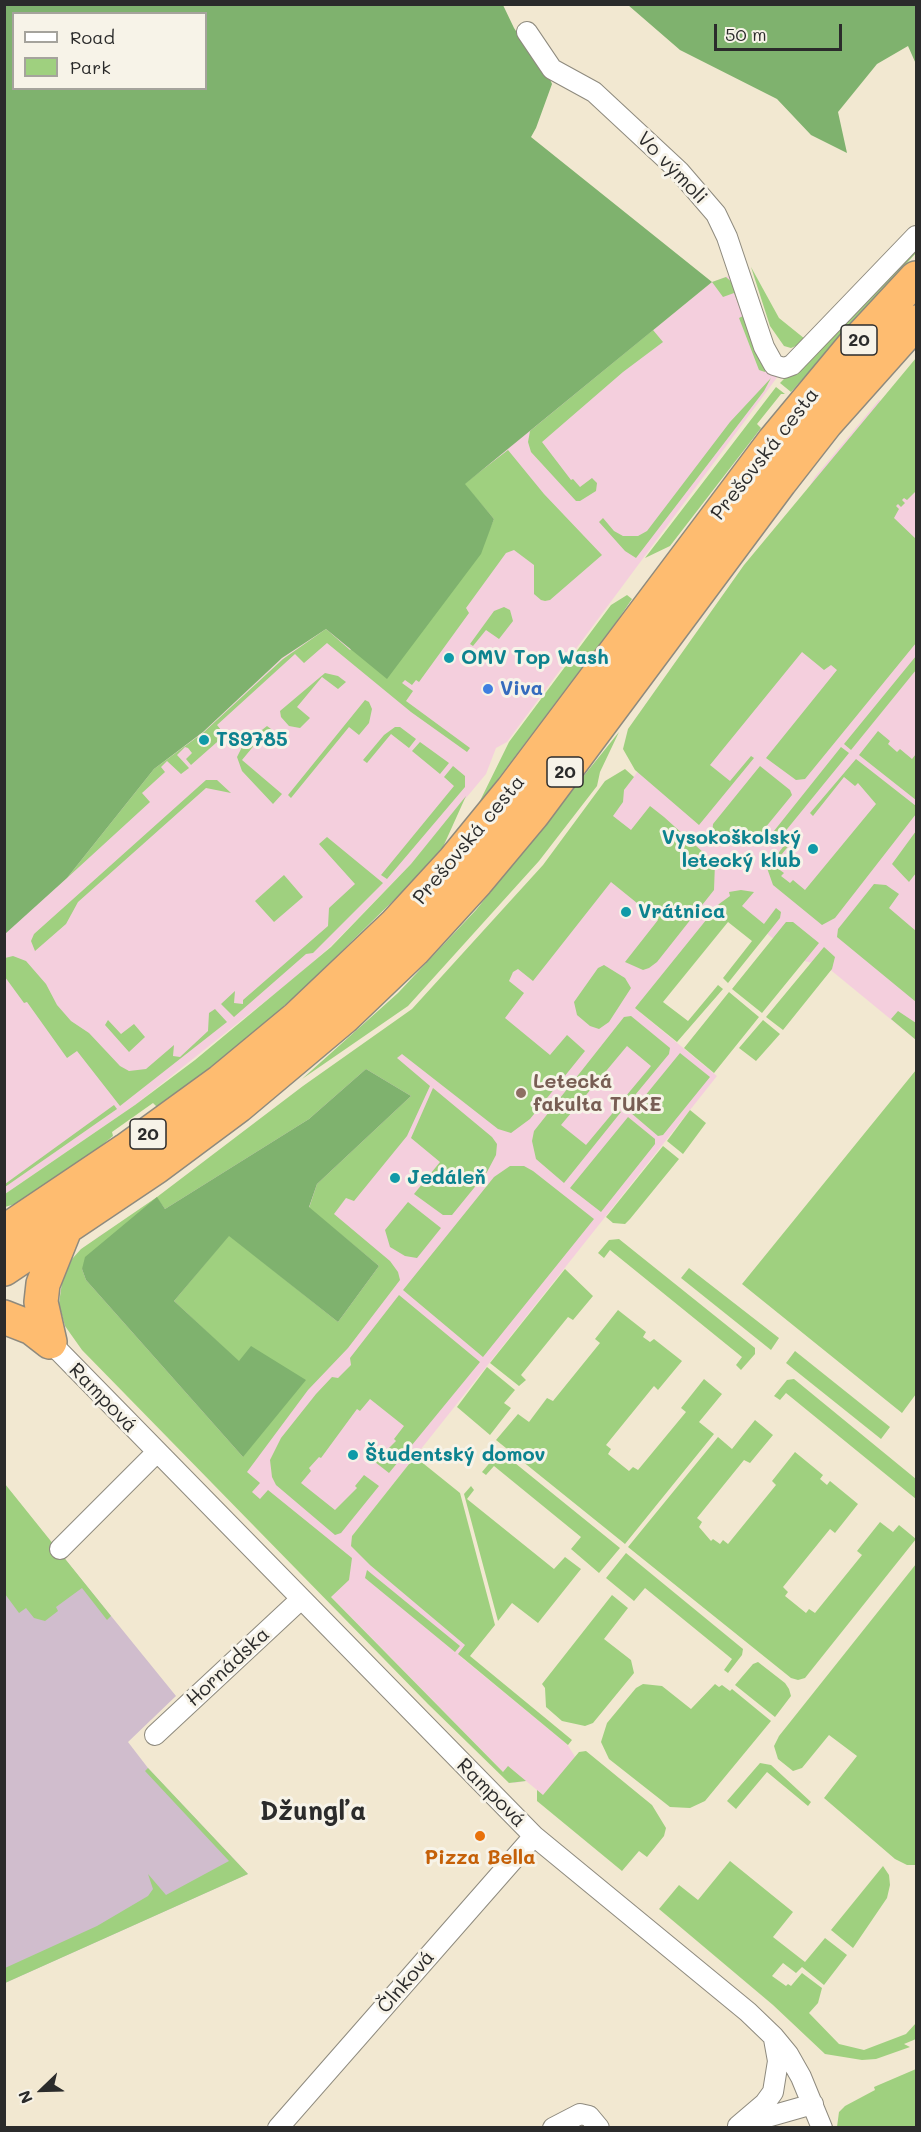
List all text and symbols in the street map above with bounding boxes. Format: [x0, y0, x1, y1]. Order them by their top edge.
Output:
legend [12, 12, 207, 90]
scale bar [717, 12, 844, 50]
text: 50 m [725, 22, 767, 46]
text: Road [70, 25, 115, 49]
text: Park [70, 55, 111, 79]
street label: Vo výmoli [632, 127, 712, 209]
road number: 20 [841, 325, 877, 355]
street label: Prešovská cesta [706, 383, 824, 525]
place label: OMV Top Wash [461, 646, 609, 670]
marker: OMV Top Wash [442, 651, 456, 665]
place label: Viva [500, 677, 543, 701]
marker: Viva [481, 682, 495, 696]
place label: TS9785 [216, 728, 288, 752]
marker: TS9785 [197, 733, 211, 747]
road number: 20 [547, 757, 583, 787]
street label: Prešovská cesta [408, 771, 530, 909]
place label: Vysokoškolský letecký klub [662, 826, 801, 873]
marker: Vysokoškolský letecký klub [806, 842, 820, 856]
place label: Vrátnica [638, 900, 725, 924]
marker: Vrátnica [619, 905, 633, 919]
place label: Letecká fakulta TUKE [533, 1070, 662, 1117]
marker: Letecká fakulta TUKE [514, 1086, 528, 1100]
road number: 20 [130, 1119, 166, 1149]
place label: Jedáleň [407, 1166, 486, 1190]
marker: Jedáleň [388, 1171, 402, 1185]
street label: Rampová [64, 1358, 142, 1438]
place label: Študentský domov [365, 1443, 545, 1467]
marker: Študentský domov [346, 1448, 360, 1462]
street label: Hornádska [181, 1622, 275, 1712]
street label: Rampová [452, 1754, 530, 1832]
district label: Džungľa [260, 1796, 366, 1828]
marker: Pizza Bella [473, 1829, 487, 1843]
place label: Pizza Bella [425, 1846, 535, 1870]
street label: Člnková [372, 1946, 440, 2018]
north arrow [12, 2060, 72, 2120]
text: N [13, 2088, 37, 2107]

